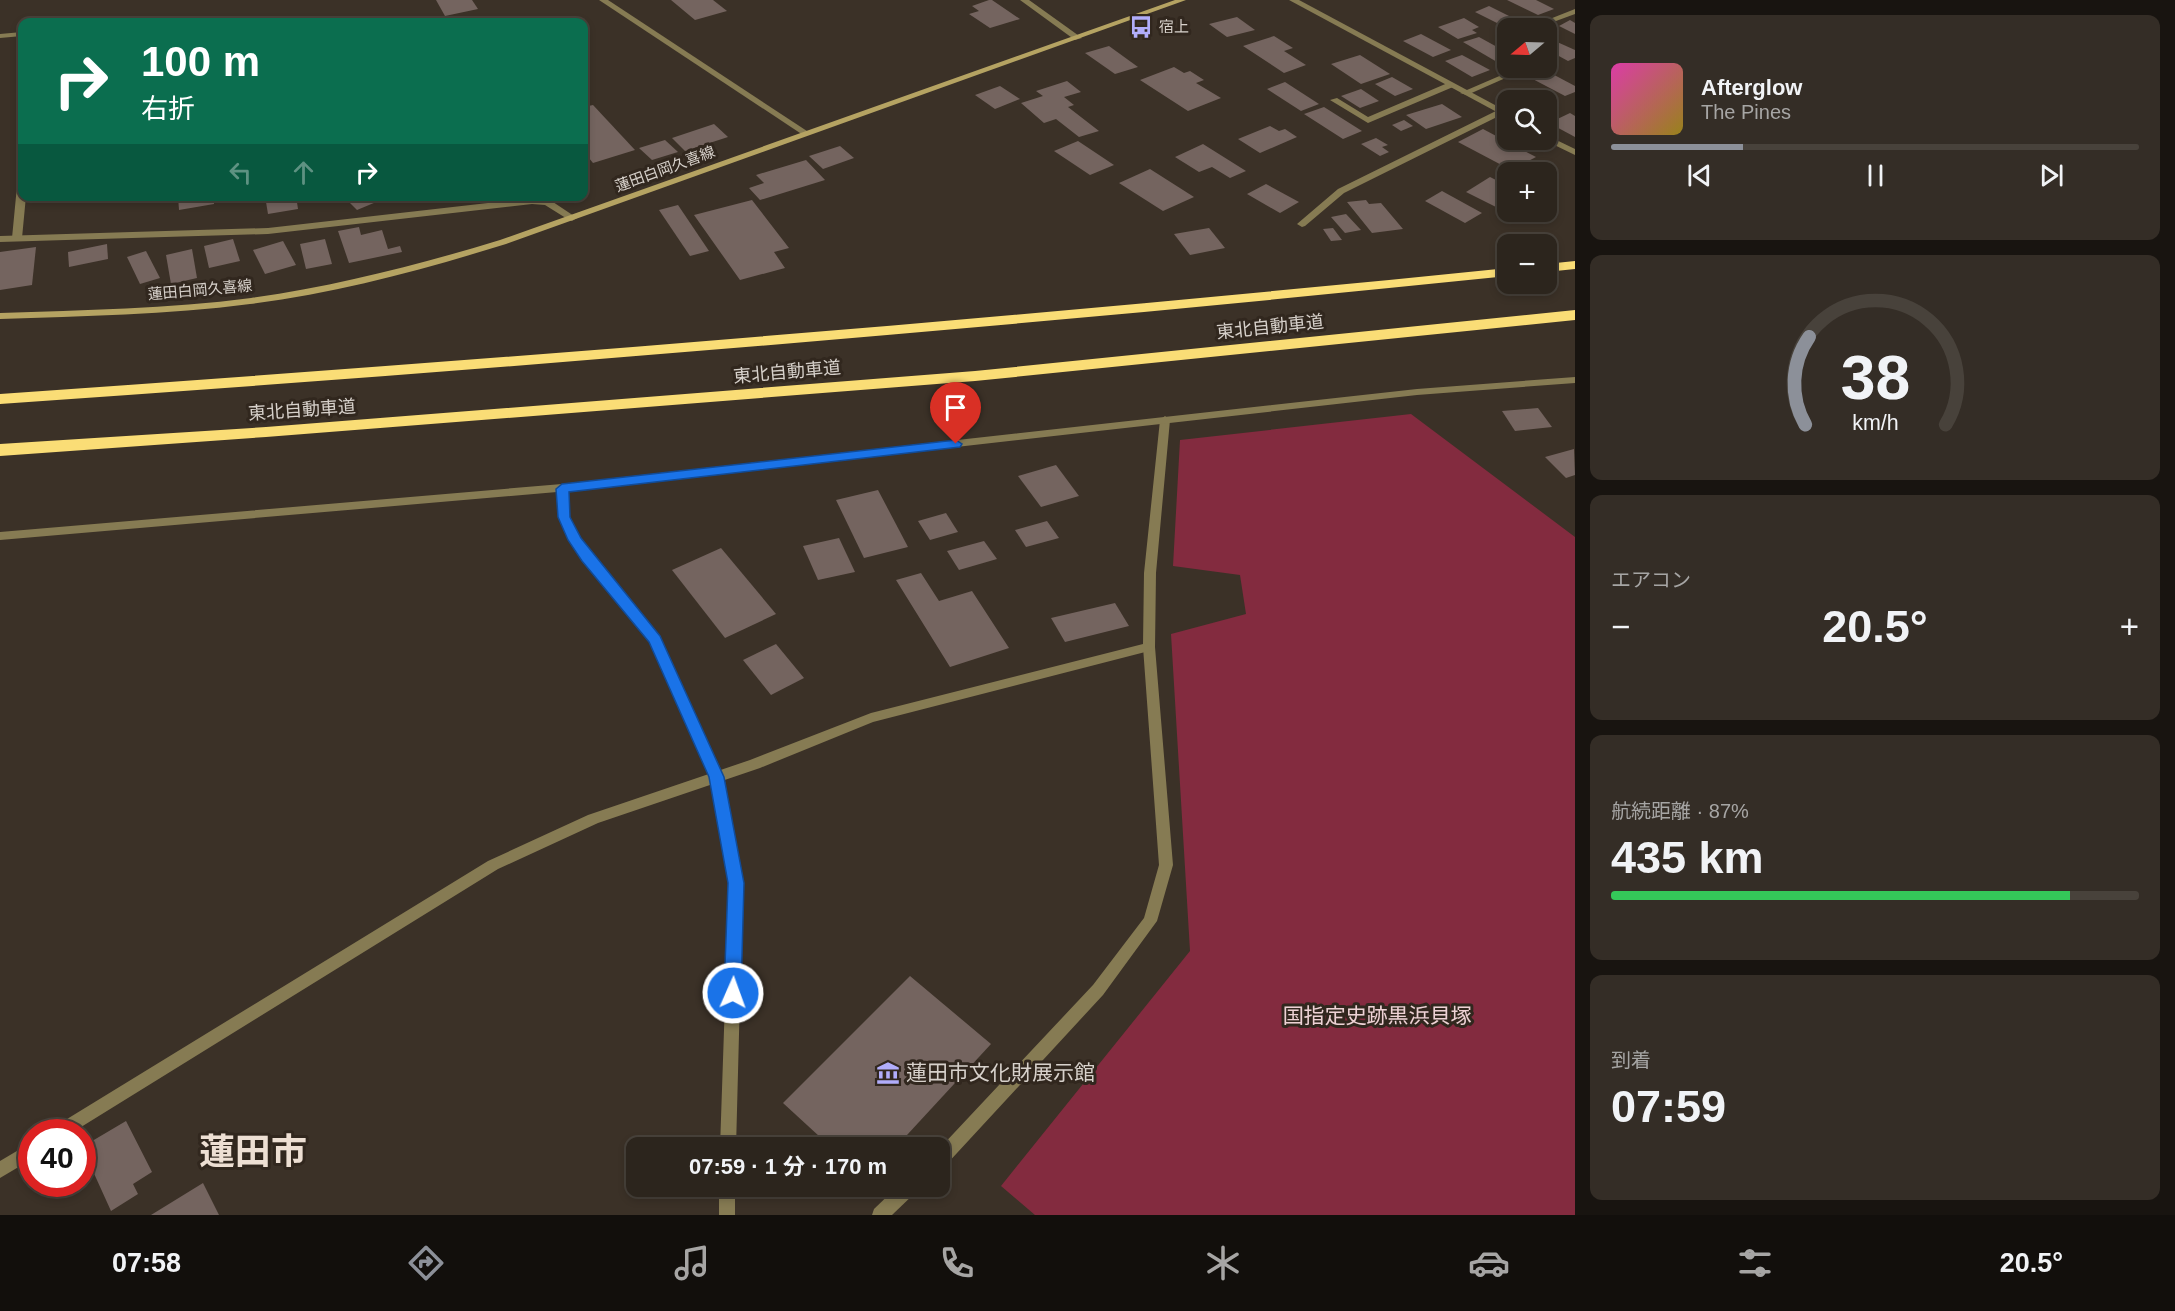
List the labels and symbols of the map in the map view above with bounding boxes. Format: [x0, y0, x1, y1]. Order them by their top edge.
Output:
bus stop icon: 宿上 [1128, 14, 1154, 40]
place label: 宿上 [1159, 18, 1189, 35]
north arrow [1497, 18, 1557, 78]
street label: 蓮田白岡久喜線 [613, 143, 717, 194]
street label: 蓮田白岡久喜線 [147, 276, 253, 303]
street label: 東北自動車道 [1215, 311, 1325, 343]
street label: 東北自動車道 [732, 357, 842, 387]
pin [930, 382, 981, 444]
street label: 東北自動車道 [247, 396, 357, 424]
position arrow [701, 961, 765, 1025]
park label: 国指定史跡黒浜貝塚 [1283, 1004, 1472, 1027]
museum icon: 蓮田市文化財展示館 [875, 1060, 901, 1086]
place label: 蓮田市文化財展示館 [906, 1061, 1095, 1084]
speed limit sign: 40 [18, 1119, 96, 1197]
district label: 蓮田市 [199, 1131, 307, 1172]

